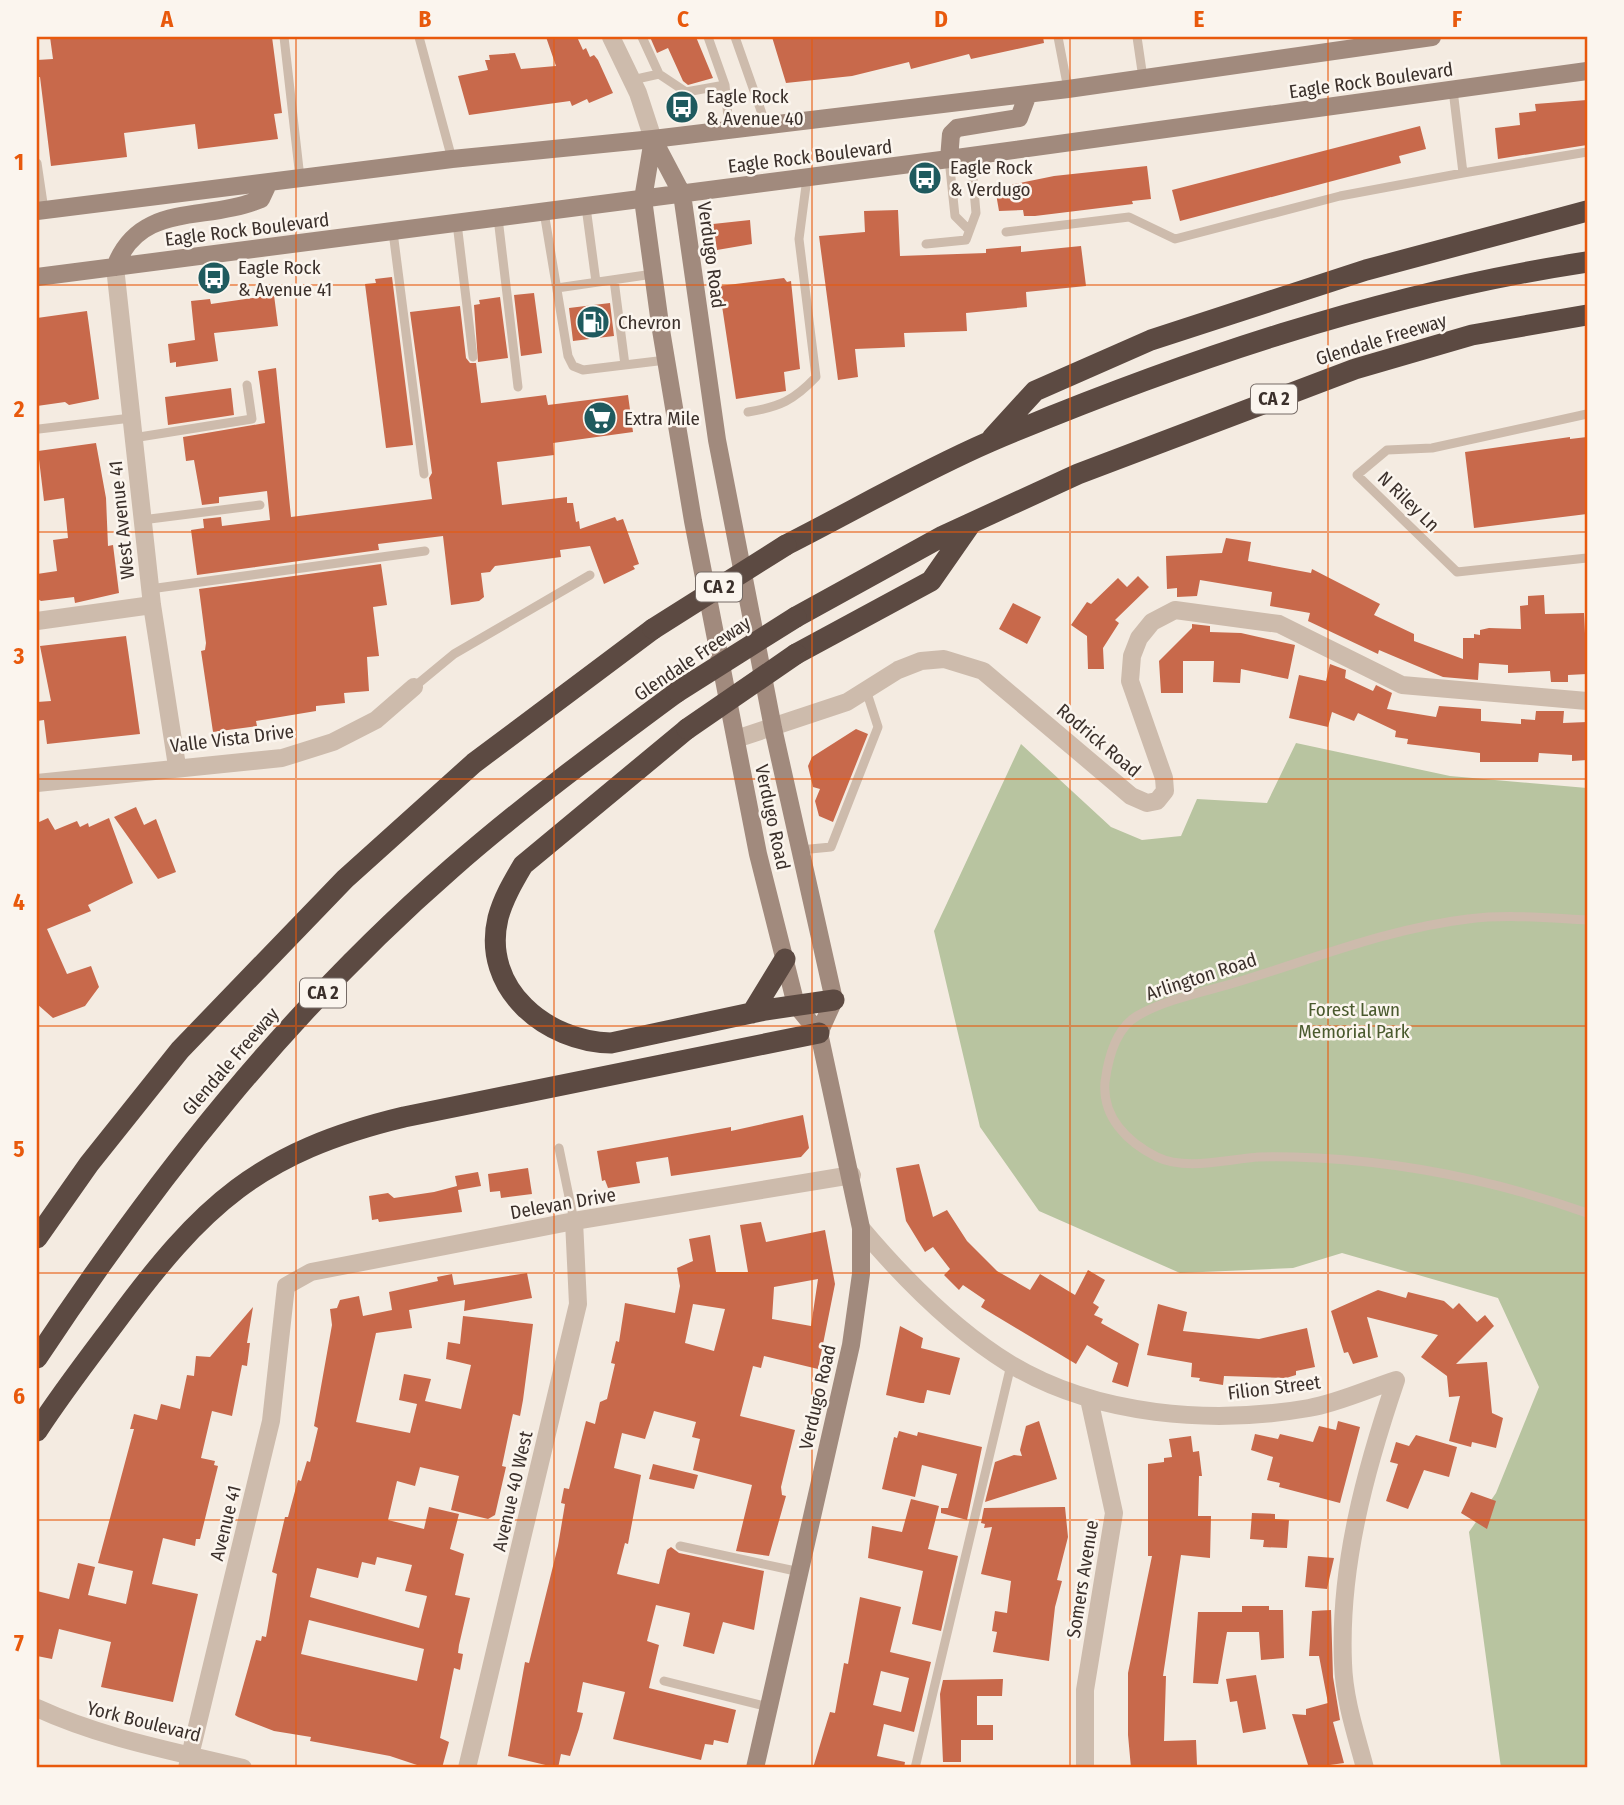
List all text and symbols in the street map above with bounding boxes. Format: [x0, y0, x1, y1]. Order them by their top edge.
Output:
text: A [160, 5, 174, 33]
text: B [419, 5, 432, 33]
text: C [677, 5, 689, 33]
text: D [934, 5, 948, 33]
text: E [1194, 5, 1205, 33]
text: F [1452, 5, 1462, 33]
street label: Eagle Rock Boulevard [1288, 58, 1455, 103]
place label: Eagle Rock & Avenue 40 [706, 85, 804, 130]
bus stop icon: Eagle Rock & Avenue 40 [663, 88, 701, 126]
street label: Eagle Rock Boulevard [727, 135, 894, 178]
text: 1 [14, 148, 24, 176]
place label: Eagle Rock & Verdugo [950, 156, 1033, 201]
bus stop icon: Eagle Rock & Verdugo [906, 159, 944, 197]
street label: Verdugo Road [693, 200, 730, 310]
street label: Eagle Rock Boulevard [164, 208, 331, 251]
place label: Eagle Rock & Avenue 41 [238, 256, 332, 301]
bus stop icon: Eagle Rock & Avenue 41 [195, 259, 233, 297]
fuel station icon: Chevron [574, 303, 612, 341]
street label: Glendale Freeway [1313, 309, 1450, 370]
place label: Chevron [618, 311, 681, 334]
road number: CA 2 [1251, 384, 1297, 414]
text: 2 [13, 395, 25, 423]
supermarket icon: Extra Mile [581, 399, 619, 437]
place label: Extra Mile [624, 407, 700, 430]
street label: West Avenue 41 [104, 459, 139, 581]
street label: N Riley Ln [1373, 466, 1444, 536]
road number: CA 2 [696, 572, 742, 602]
street label: Glendale Freeway [630, 611, 755, 706]
text: 3 [13, 642, 25, 670]
street label: Rodrick Road [1052, 699, 1145, 782]
street label: Valle Vista Drive [169, 719, 295, 757]
street label: Verdugo Road [750, 762, 795, 872]
text: 4 [13, 888, 25, 916]
street label: Arlington Road [1143, 948, 1259, 1005]
road number: CA 2 [300, 978, 346, 1008]
park label: Forest Lawn Memorial Park [1298, 998, 1410, 1043]
street label: Glendale Freeway [177, 1002, 284, 1120]
text: 5 [13, 1135, 25, 1163]
street label: Delevan Drive [508, 1183, 618, 1224]
street label: Verdugo Road [794, 1342, 841, 1452]
street label: Filion Street [1226, 1370, 1323, 1405]
text: 6 [13, 1382, 25, 1410]
street label: Avenue 40 West [487, 1428, 538, 1554]
street label: Avenue 41 [205, 1483, 246, 1563]
street label: Somers Avenue [1062, 1518, 1103, 1640]
text: 7 [14, 1629, 24, 1657]
street label: York Boulevard [85, 1696, 203, 1747]

